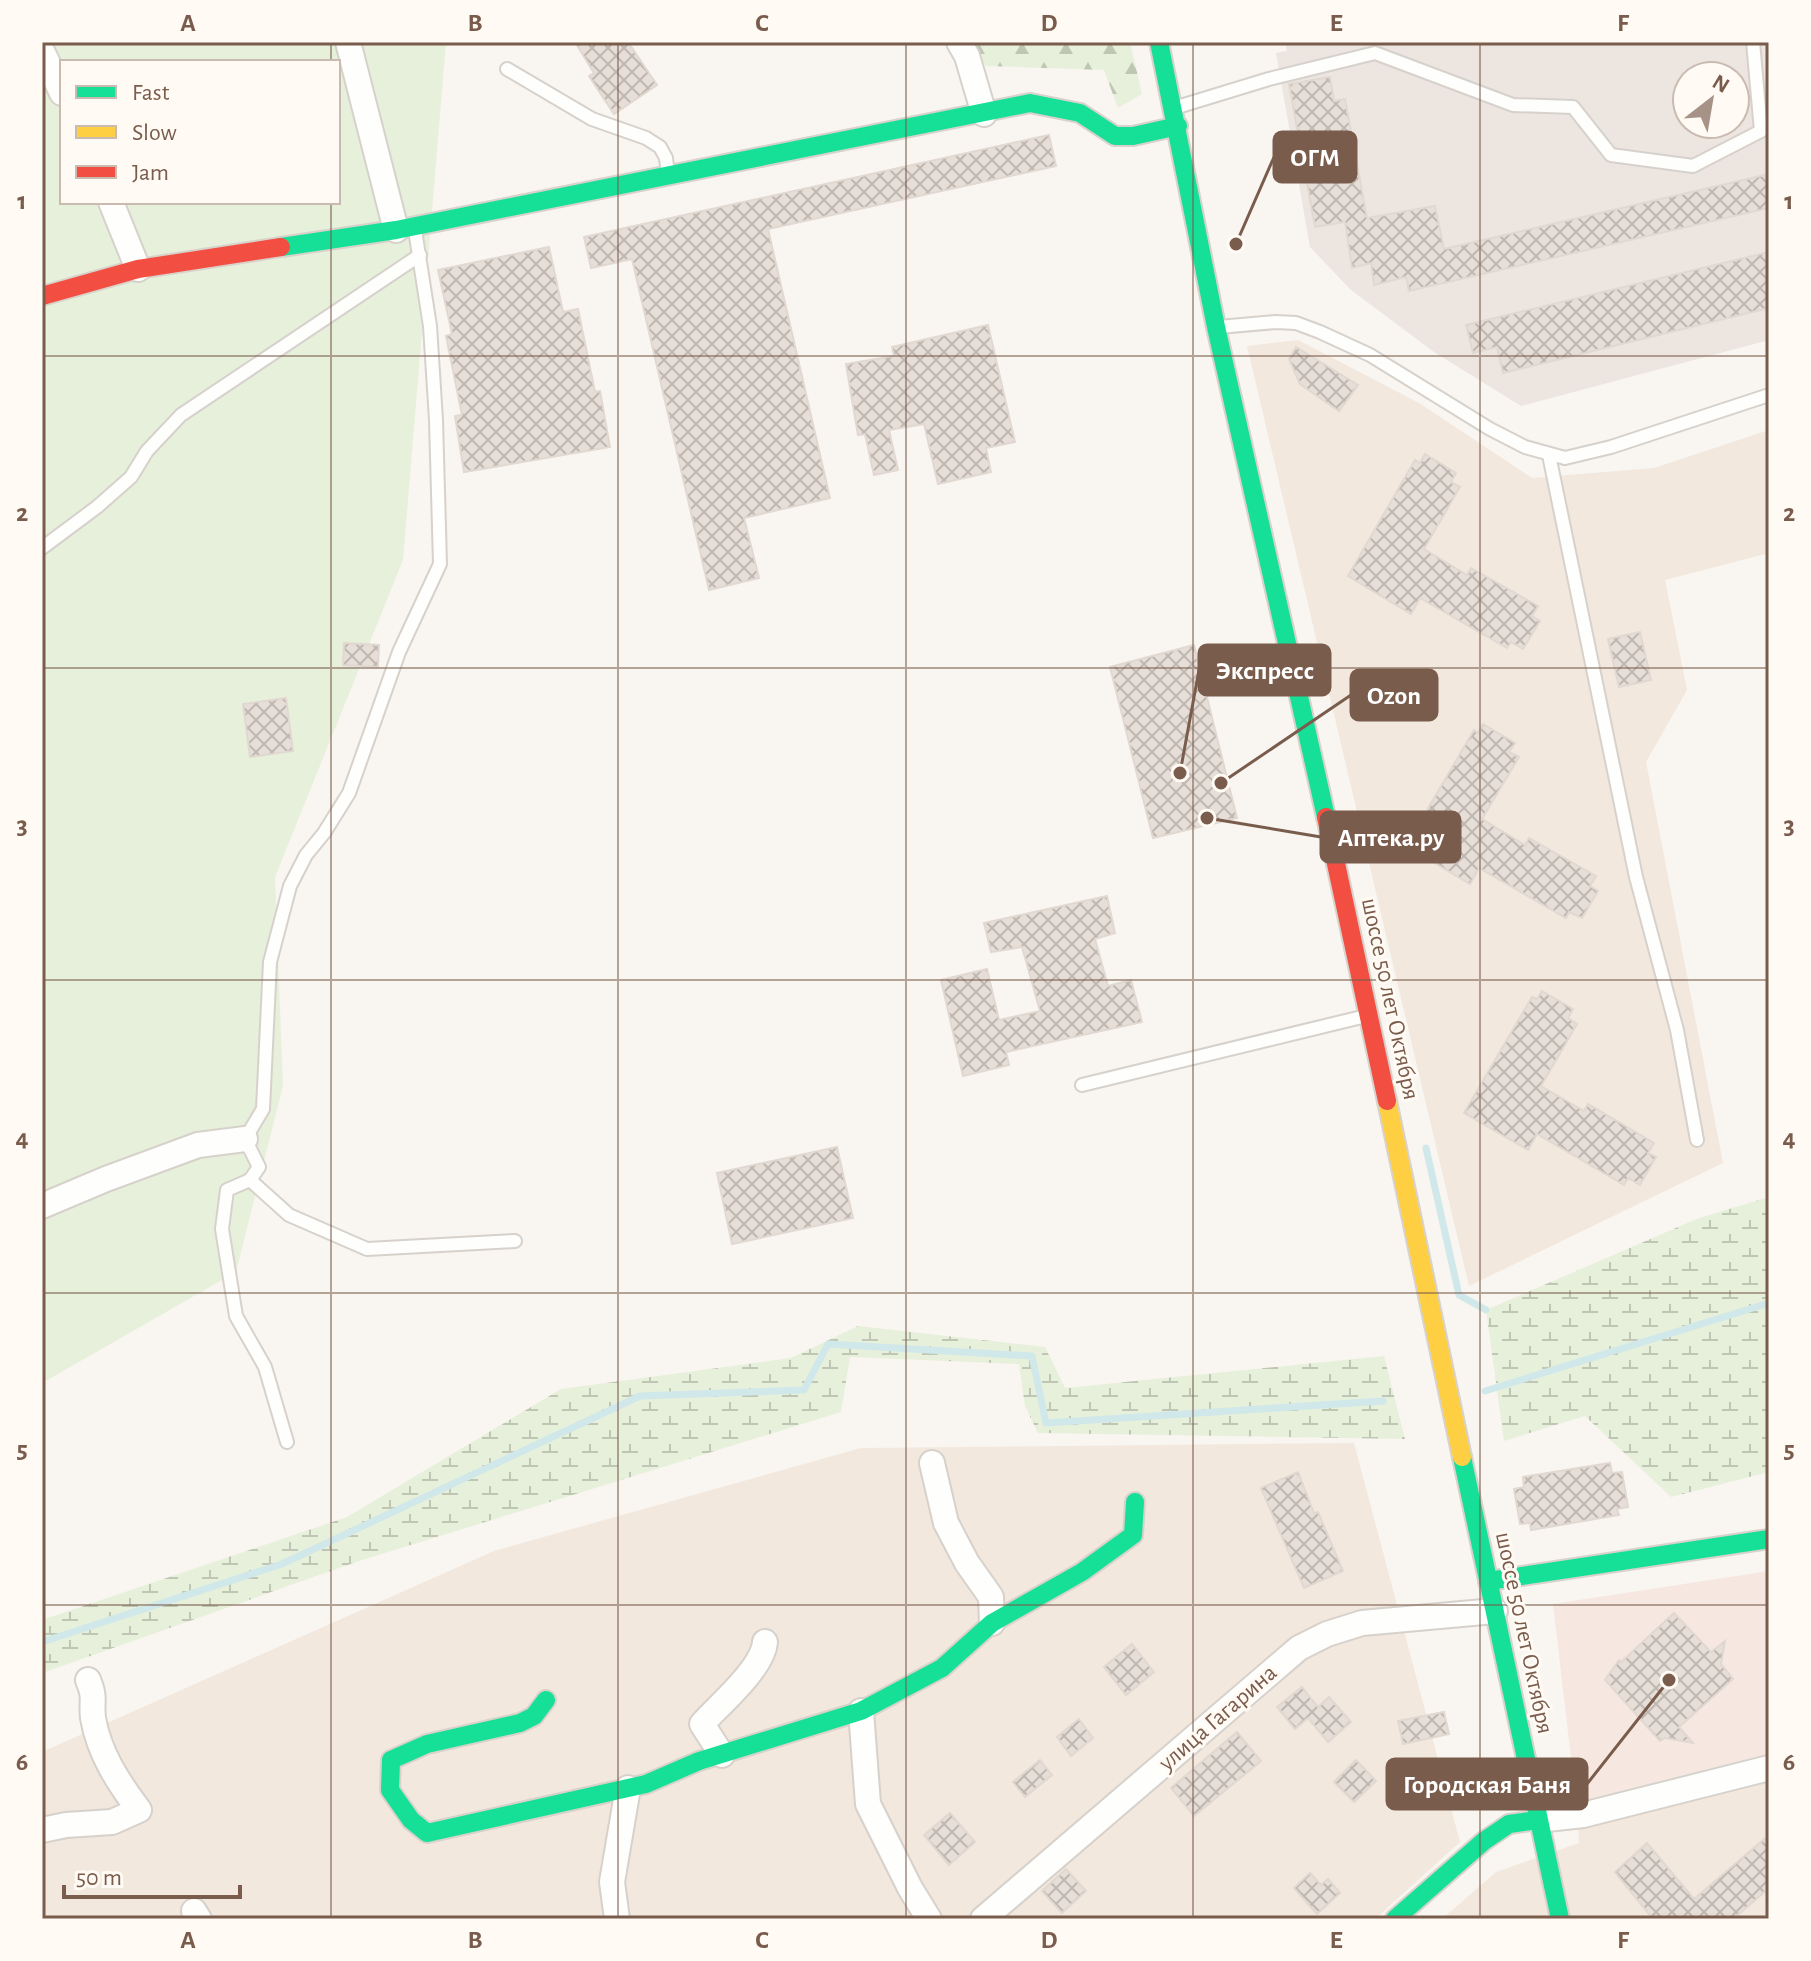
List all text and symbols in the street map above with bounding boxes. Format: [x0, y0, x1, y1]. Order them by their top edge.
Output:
text: A [180, 10, 196, 36]
text: B [467, 10, 483, 36]
text: C [755, 10, 769, 36]
text: D [1040, 10, 1058, 36]
text: E [1329, 10, 1343, 36]
text: F [1617, 10, 1630, 36]
legend [60, 60, 340, 204]
north arrow [1671, 60, 1751, 140]
text: N [1709, 70, 1733, 97]
text: Fast [132, 81, 170, 105]
text: Slow [132, 121, 177, 145]
callout: ОГМ [1274, 132, 1356, 182]
text: ОГМ [1290, 145, 1340, 171]
text: Jam [132, 161, 169, 185]
text: 1 [17, 188, 27, 214]
text: 1 [1784, 188, 1794, 214]
text: 2 [16, 500, 28, 526]
text: 2 [1783, 500, 1795, 526]
callout: Экспресс [1199, 645, 1330, 695]
text: Экспресс [1216, 658, 1314, 684]
callout: Ozon [1351, 670, 1437, 720]
text: Ozon [1367, 683, 1421, 709]
callout: Аптека.ру [1321, 812, 1460, 862]
text: 3 [16, 813, 28, 839]
text: 3 [1783, 813, 1795, 839]
text: Аптека.ру [1337, 825, 1445, 851]
street label: шоссе 50 лет Октября [1357, 896, 1423, 1102]
text: 4 [15, 1125, 29, 1151]
text: 4 [1782, 1125, 1796, 1151]
text: 5 [16, 1437, 28, 1463]
text: 5 [1783, 1437, 1795, 1463]
street label: шоссе 50 лет Октября [1491, 1530, 1557, 1736]
street label: улица Гагарина [1154, 1661, 1282, 1776]
text: 6 [16, 1749, 28, 1775]
text: 6 [1783, 1749, 1795, 1775]
callout: Городская Баня [1387, 1759, 1587, 1809]
text: Городская Баня [1403, 1772, 1571, 1798]
scale bar [64, 1849, 240, 1899]
text: 50 m [76, 1866, 122, 1890]
text: A [180, 1927, 196, 1953]
text: B [467, 1927, 483, 1953]
text: C [755, 1927, 769, 1953]
text: D [1040, 1927, 1058, 1953]
text: E [1329, 1927, 1343, 1953]
text: F [1617, 1927, 1630, 1953]

